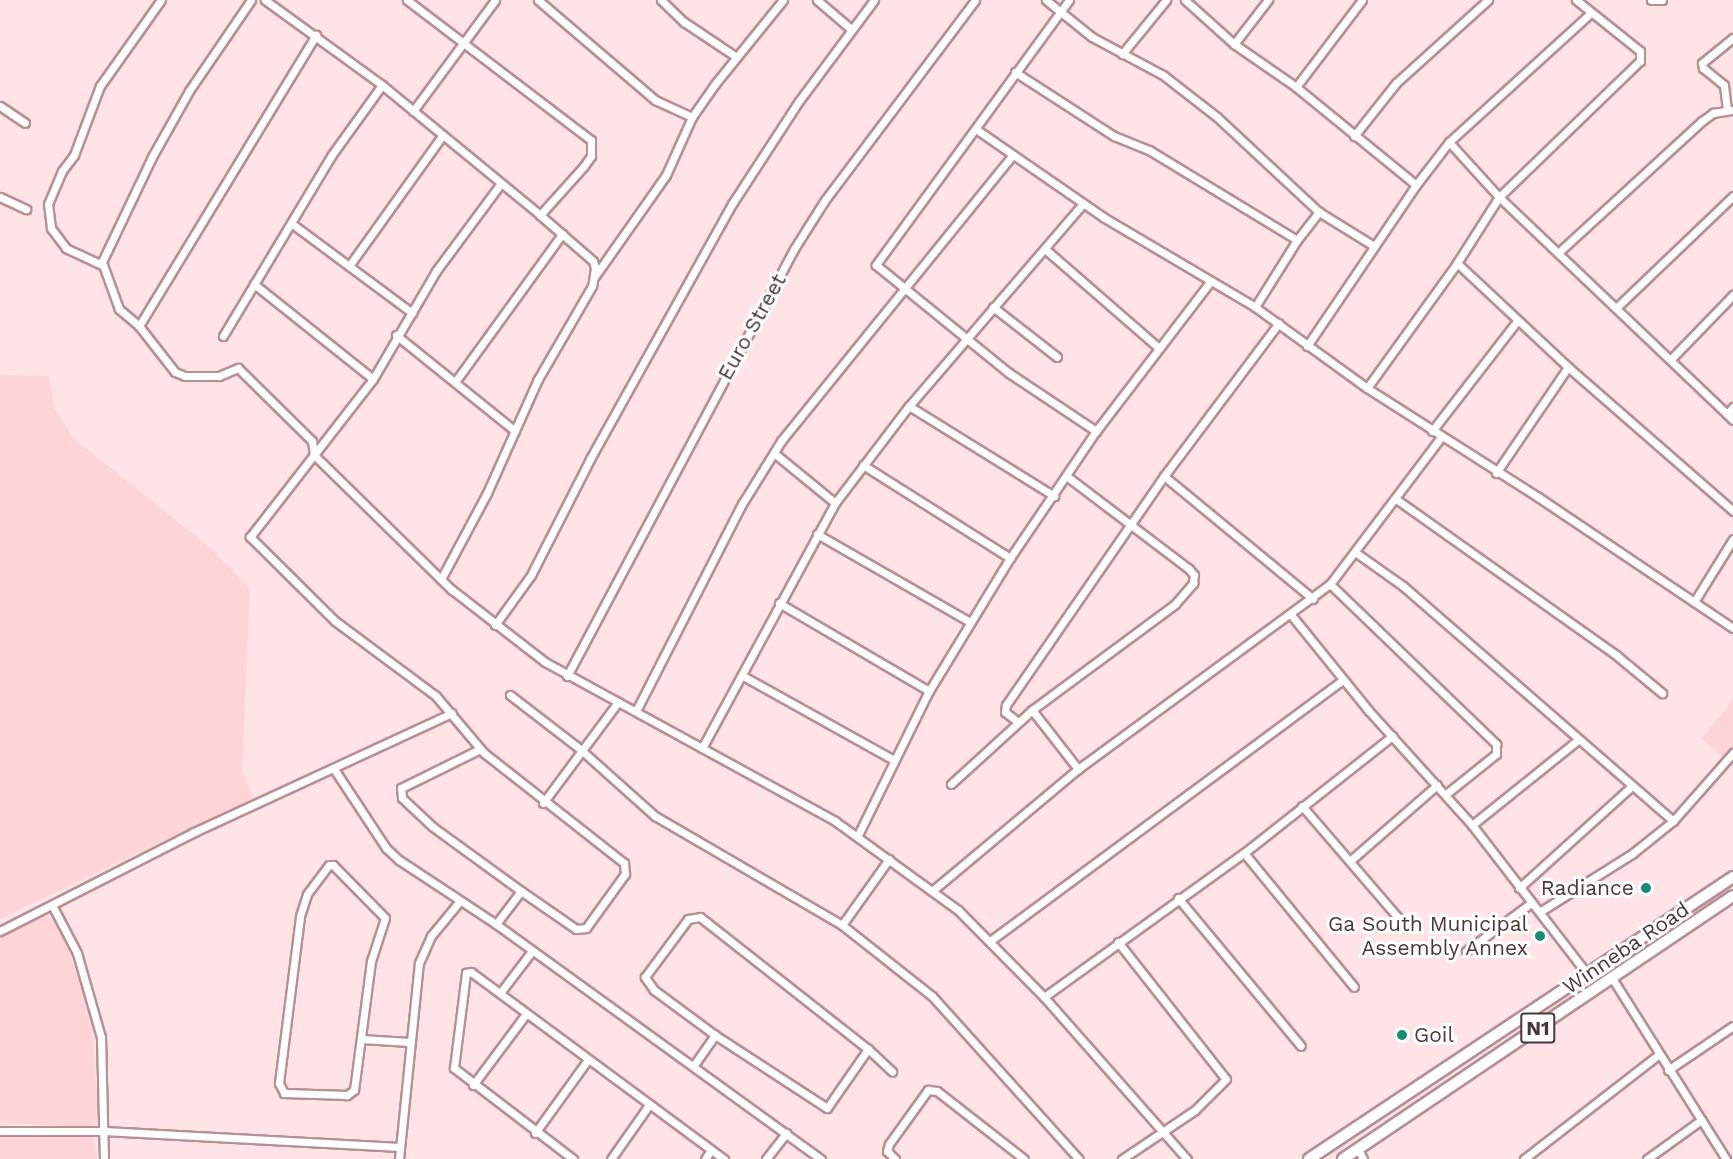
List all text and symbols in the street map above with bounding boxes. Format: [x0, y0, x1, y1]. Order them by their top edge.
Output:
street label: Euro Street [713, 270, 791, 384]
place label: Radiance [1541, 875, 1634, 901]
marker: Radiance [1639, 881, 1653, 895]
street label: Winneba Road [1558, 896, 1694, 1000]
place label: Ga South Municipal Assembly Annex [1328, 911, 1528, 961]
marker: Ga South Municipal Assembly Annex [1533, 929, 1547, 943]
road number: N1 [1520, 1011, 1556, 1045]
place label: Goil [1414, 1022, 1454, 1048]
marker: Goil [1395, 1028, 1409, 1042]

